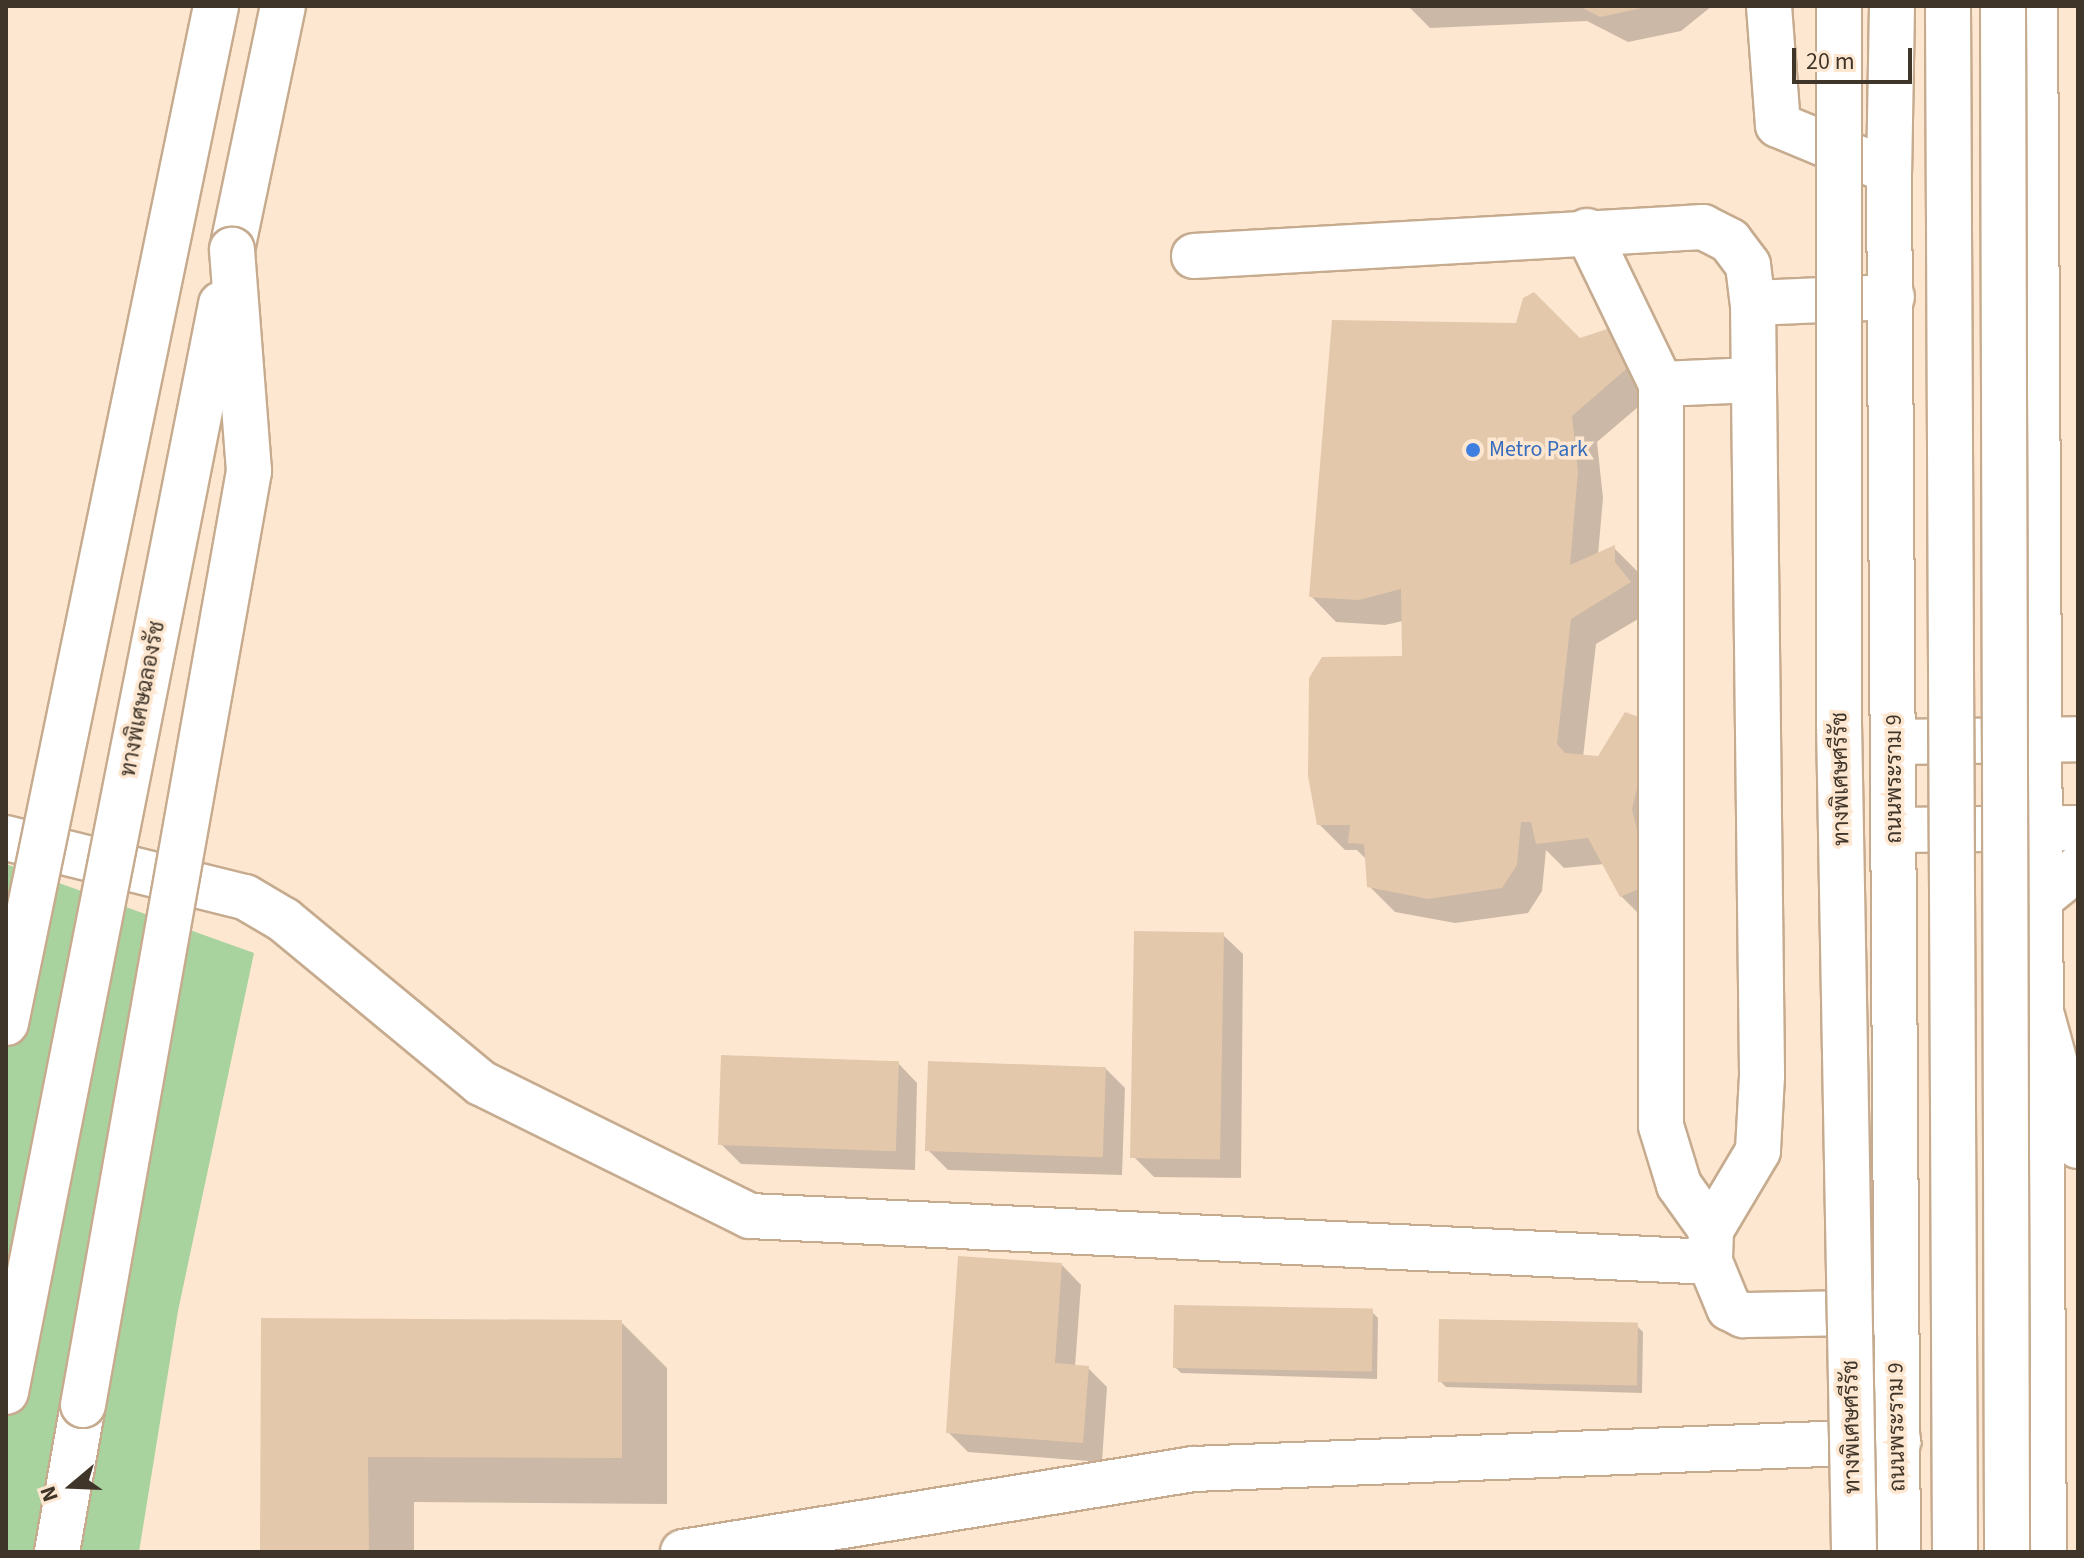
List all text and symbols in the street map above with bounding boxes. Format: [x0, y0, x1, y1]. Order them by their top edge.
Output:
scale bar [1796, 32, 1916, 82]
text: 20 m [1806, 44, 1855, 79]
place label: Metro Park [1489, 437, 1588, 463]
marker: Metro Park [1464, 441, 1482, 459]
street label: ทางพิเศษฉลองรัช [115, 619, 171, 779]
street label: ทางพิเศษศรีรัช [1827, 712, 1855, 846]
street label: ถนนพระราม 9 [1882, 714, 1908, 844]
street label: ทางพิเศษศรีรัช [1838, 1360, 1866, 1494]
street label: ถนนพระราม 9 [1883, 1362, 1911, 1492]
north arrow [32, 1446, 112, 1526]
text: N [32, 1482, 67, 1506]

